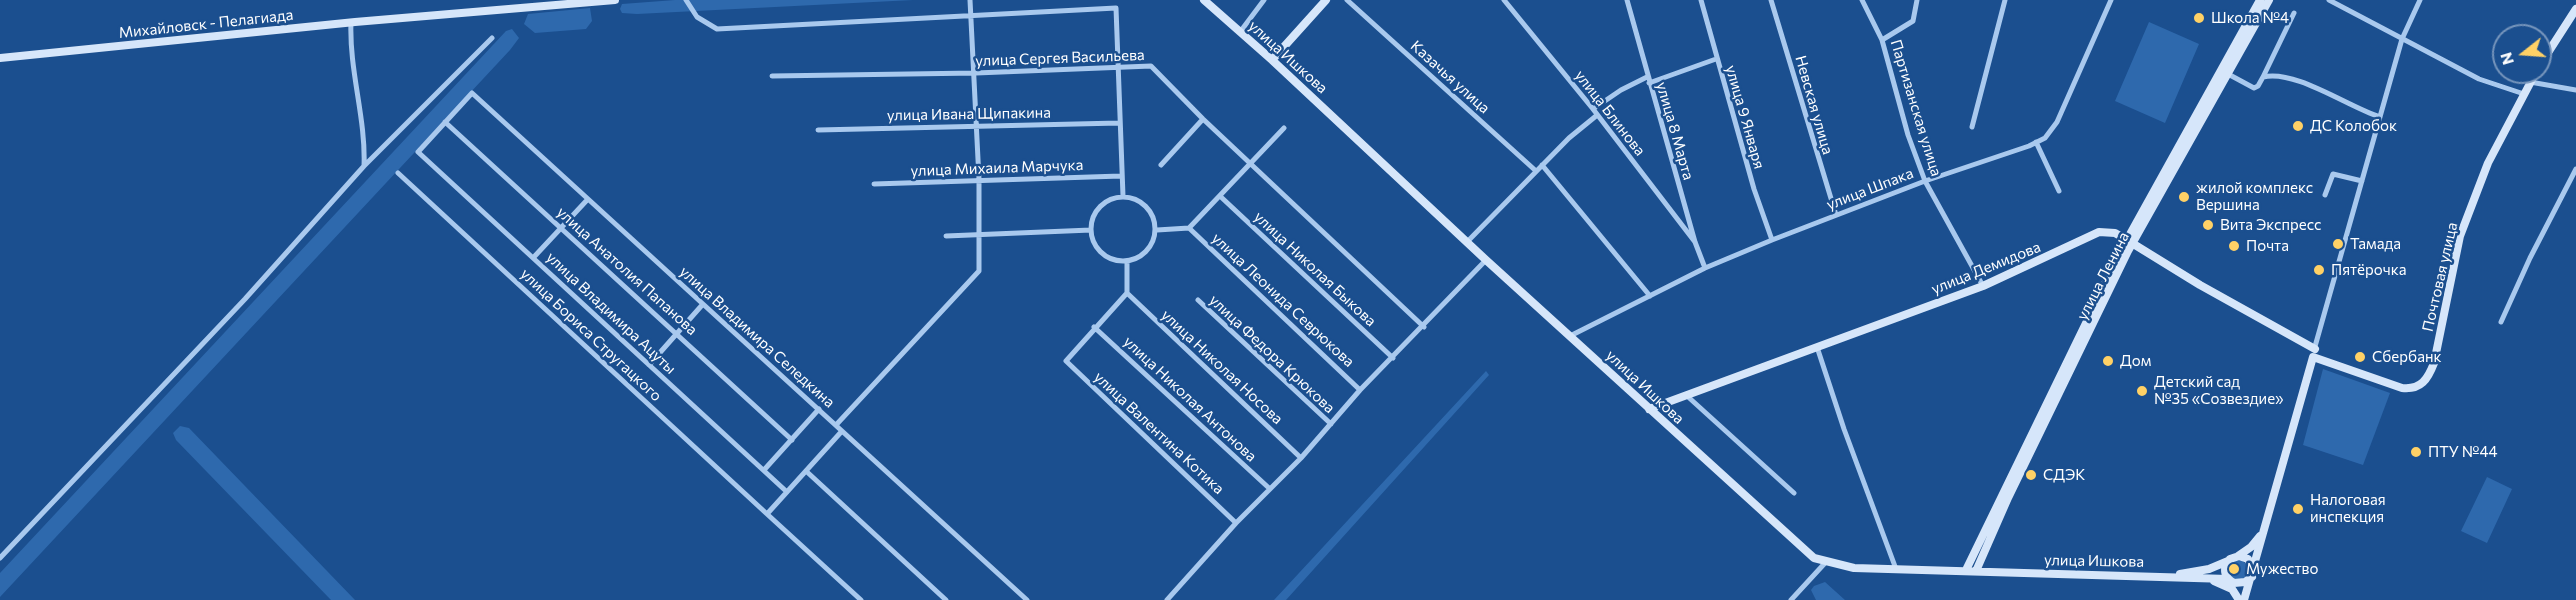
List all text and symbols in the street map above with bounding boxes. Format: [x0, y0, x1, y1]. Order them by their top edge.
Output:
street label: Михайловск - Пелагиада [118, 6, 294, 42]
place label: Школа №4 [2211, 9, 2289, 27]
marker: Школа №4 [2192, 11, 2206, 25]
street label: улица Ишкова [1245, 17, 1331, 97]
north arrow [2492, 24, 2552, 84]
street label: Казачья улица [1407, 37, 1493, 117]
street label: Партизанская улица [1887, 38, 1945, 178]
street label: улица Сергея Васильева [975, 46, 1145, 70]
text: N [2495, 50, 2517, 67]
street label: Невская улица [1791, 53, 1837, 157]
street label: улица 9 Января [1722, 63, 1768, 171]
street label: улица Блинова [1571, 67, 1649, 159]
street label: улица 8 Марта [1652, 80, 1698, 182]
street label: улица Ивана Щипакина [887, 104, 1051, 124]
place label: ДС Колобок [2310, 117, 2397, 135]
marker: ДС Колобок [2291, 119, 2305, 133]
street label: улица Михаила Марчука [910, 156, 1084, 180]
street label: улица Шпака [1824, 164, 1916, 214]
place label: жилой комплекс Вершина [2196, 179, 2313, 214]
marker: жилой комплекс Вершина [2177, 190, 2191, 204]
street label: улица Анатолия Папанова [553, 203, 701, 339]
street label: улица Николая Быкова [1250, 208, 1380, 330]
place label: Вита Экспресс [2220, 216, 2321, 234]
marker: Вита Экспресс [2201, 218, 2215, 232]
street label: Почтовая улица [2419, 221, 2461, 333]
street label: улица Леонида Севрюкова [1208, 229, 1358, 371]
street label: улица Ленина [2073, 229, 2133, 323]
place label: Тамада [2350, 235, 2401, 253]
place label: Почта [2246, 237, 2289, 255]
marker: Тамада [2331, 237, 2345, 251]
street label: улица Демидова [1929, 238, 2043, 298]
marker: Почта [2227, 239, 2241, 253]
street label: улица Владимира Ацуты [542, 248, 680, 378]
place label: Пятёрочка [2331, 261, 2406, 279]
street label: улица Владимира Селедкина [676, 263, 838, 411]
marker: Пятёрочка [2312, 263, 2326, 277]
street label: улица Бориса Стругацкого [517, 265, 665, 405]
street label: улица Федора Крюкова [1205, 291, 1339, 417]
street label: улица Николая Носова [1157, 306, 1287, 428]
street label: улица Николая Антонова [1120, 333, 1260, 465]
street label: улица Ишкова [1602, 346, 1688, 428]
place label: Сбербанк [2372, 348, 2441, 366]
marker: Сбербанк [2353, 350, 2367, 364]
place label: Дом [2120, 352, 2151, 370]
marker: Дом [2101, 354, 2115, 368]
street label: улица Валентина Котика [1090, 368, 1228, 498]
place label: Детский сад №35 «Созвездие» [2154, 373, 2284, 408]
marker: Детский сад №35 «Созвездие» [2135, 384, 2149, 398]
place label: ПТУ №44 [2428, 443, 2497, 461]
marker: ПТУ №44 [2409, 445, 2423, 459]
place label: СДЭК [2043, 466, 2085, 484]
marker: СДЭК [2024, 468, 2038, 482]
place label: Налоговая инспекция [2310, 491, 2386, 526]
marker: Налоговая инспекция [2291, 502, 2305, 516]
street label: улица Ишкова [2044, 551, 2144, 571]
place label: Мужество [2246, 560, 2318, 578]
marker: Мужество [2227, 562, 2241, 576]

